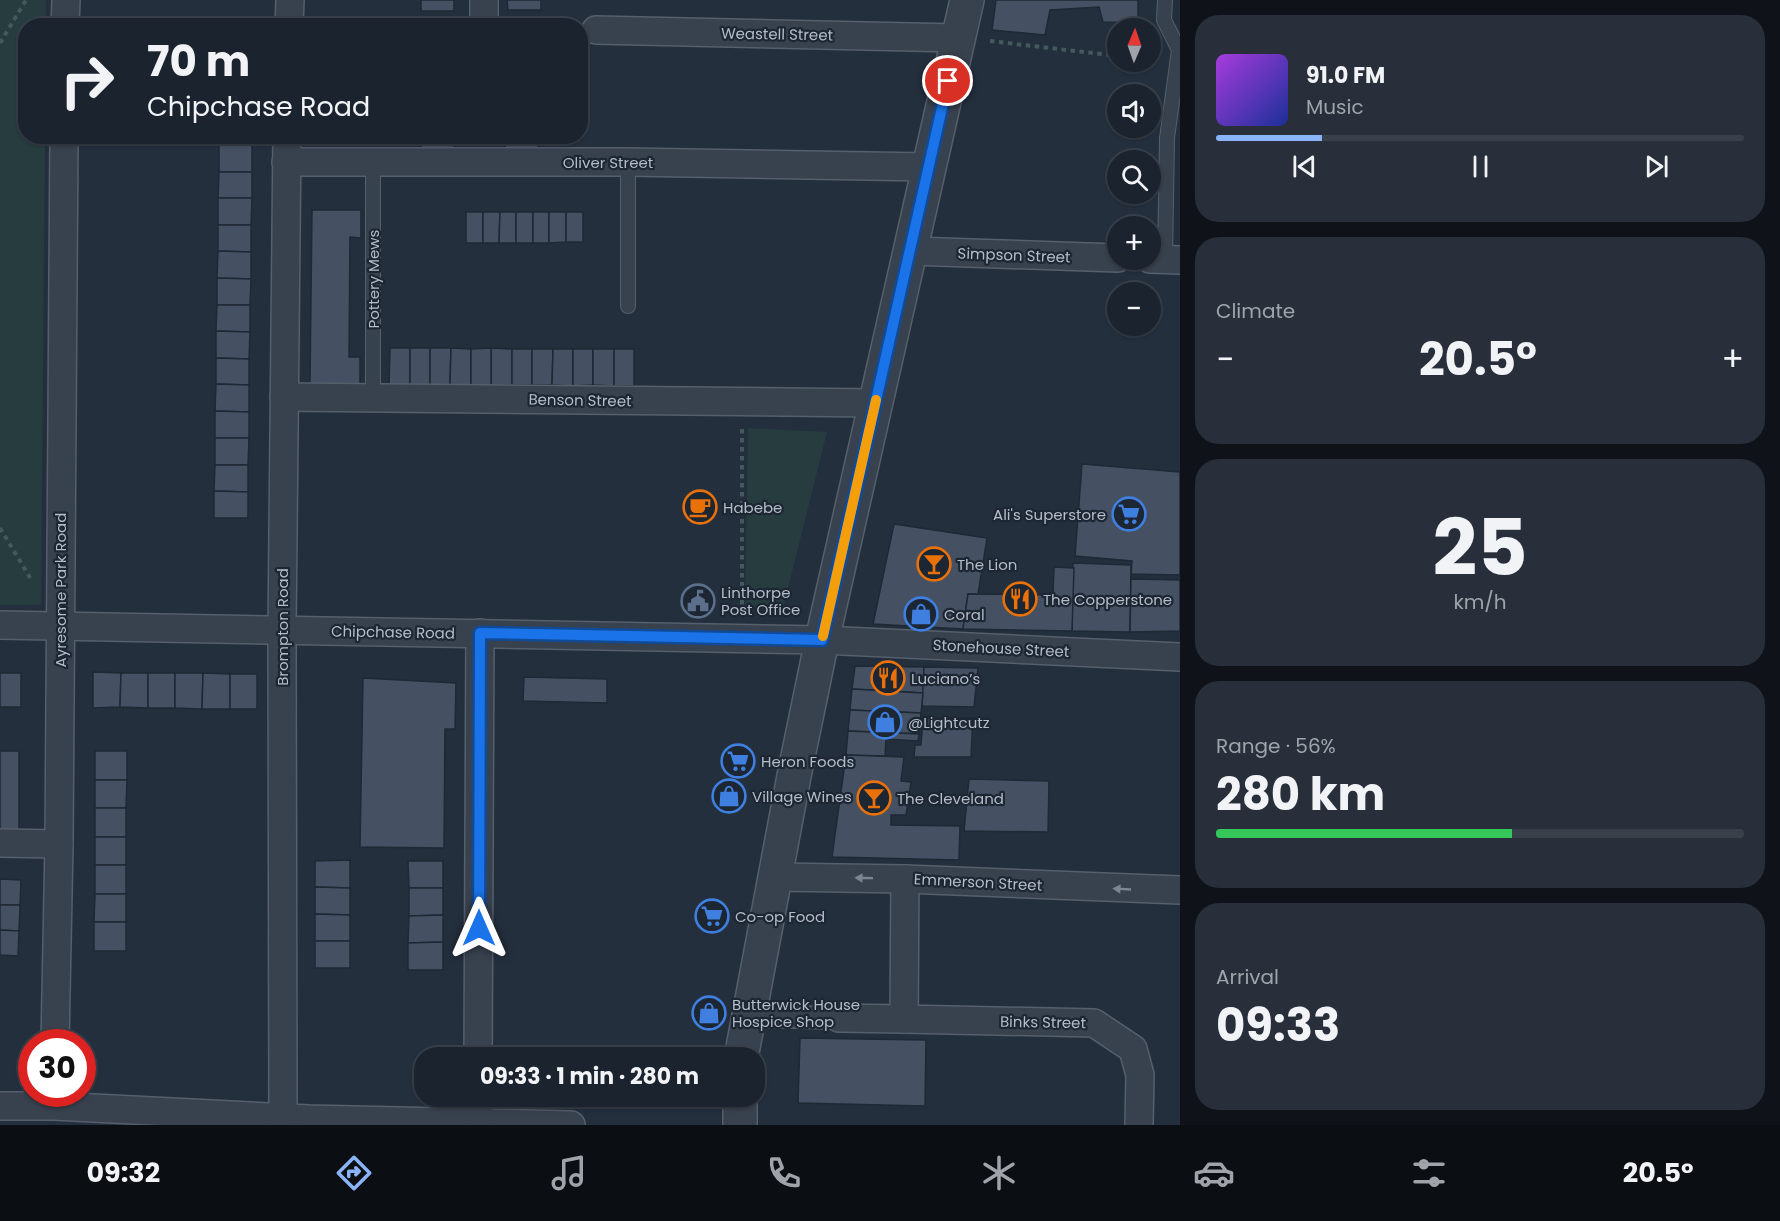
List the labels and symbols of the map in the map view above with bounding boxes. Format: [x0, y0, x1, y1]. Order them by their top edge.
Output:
north arrow [1107, 18, 1161, 72]
street label: Weastell Street [721, 23, 833, 45]
pin [922, 55, 973, 106]
street label: Oliver Street [563, 152, 653, 173]
street label: Pottery Mews [363, 229, 384, 328]
street label: Simpson Street [957, 243, 1071, 267]
street label: Benson Street [528, 389, 632, 411]
cafe icon: Habebe [682, 489, 718, 525]
supermarket icon: Ali's Superstore [1111, 496, 1147, 532]
place label: Habebe [723, 497, 782, 518]
place label: Ali's Superstore [993, 504, 1106, 525]
street label: Ayresome Park Road [50, 513, 71, 667]
bar icon: The Lion [916, 546, 952, 582]
place label: The Lion [957, 554, 1017, 575]
street label: Brompton Road [272, 568, 293, 686]
restaurant icon: The Copperstone [1002, 581, 1038, 617]
place label: Linthorpe Post Office [721, 582, 800, 620]
public building icon: Linthorpe Post Office [680, 583, 716, 619]
place label: The Copperstone [1043, 589, 1172, 610]
shop icon: Coral [903, 596, 939, 632]
place label: Coral [944, 604, 985, 625]
street label: Chipchase Road [331, 620, 455, 644]
street label: Stonehouse Street [932, 634, 1070, 662]
restaurant icon: Luciano’s [870, 660, 906, 696]
place label: Luciano’s [911, 668, 981, 689]
shop icon: @Lightcutz [867, 704, 903, 740]
place label: @Lightcutz [908, 712, 990, 733]
supermarket icon: Heron Foods [720, 743, 756, 779]
place label: Heron Foods [761, 751, 854, 772]
shop icon: Village Wines [711, 778, 747, 814]
bar icon: The Cleveland [856, 780, 892, 816]
place label: Village Wines [752, 786, 852, 807]
place label: The Cleveland [897, 788, 1004, 809]
street label: Emmerson Street [913, 868, 1043, 896]
one-way arrow [854, 873, 873, 883]
one-way arrow [1112, 884, 1131, 893]
position arrow [447, 896, 511, 960]
supermarket icon: Co-op Food [694, 898, 730, 934]
place label: Co-op Food [735, 906, 825, 927]
place label: Butterwick House Hospice Shop [732, 994, 860, 1032]
shop icon: Butterwick House Hospice Shop [691, 995, 727, 1031]
street label: Binks Street [1000, 1011, 1086, 1033]
speed limit sign: 30 [18, 1029, 96, 1107]

